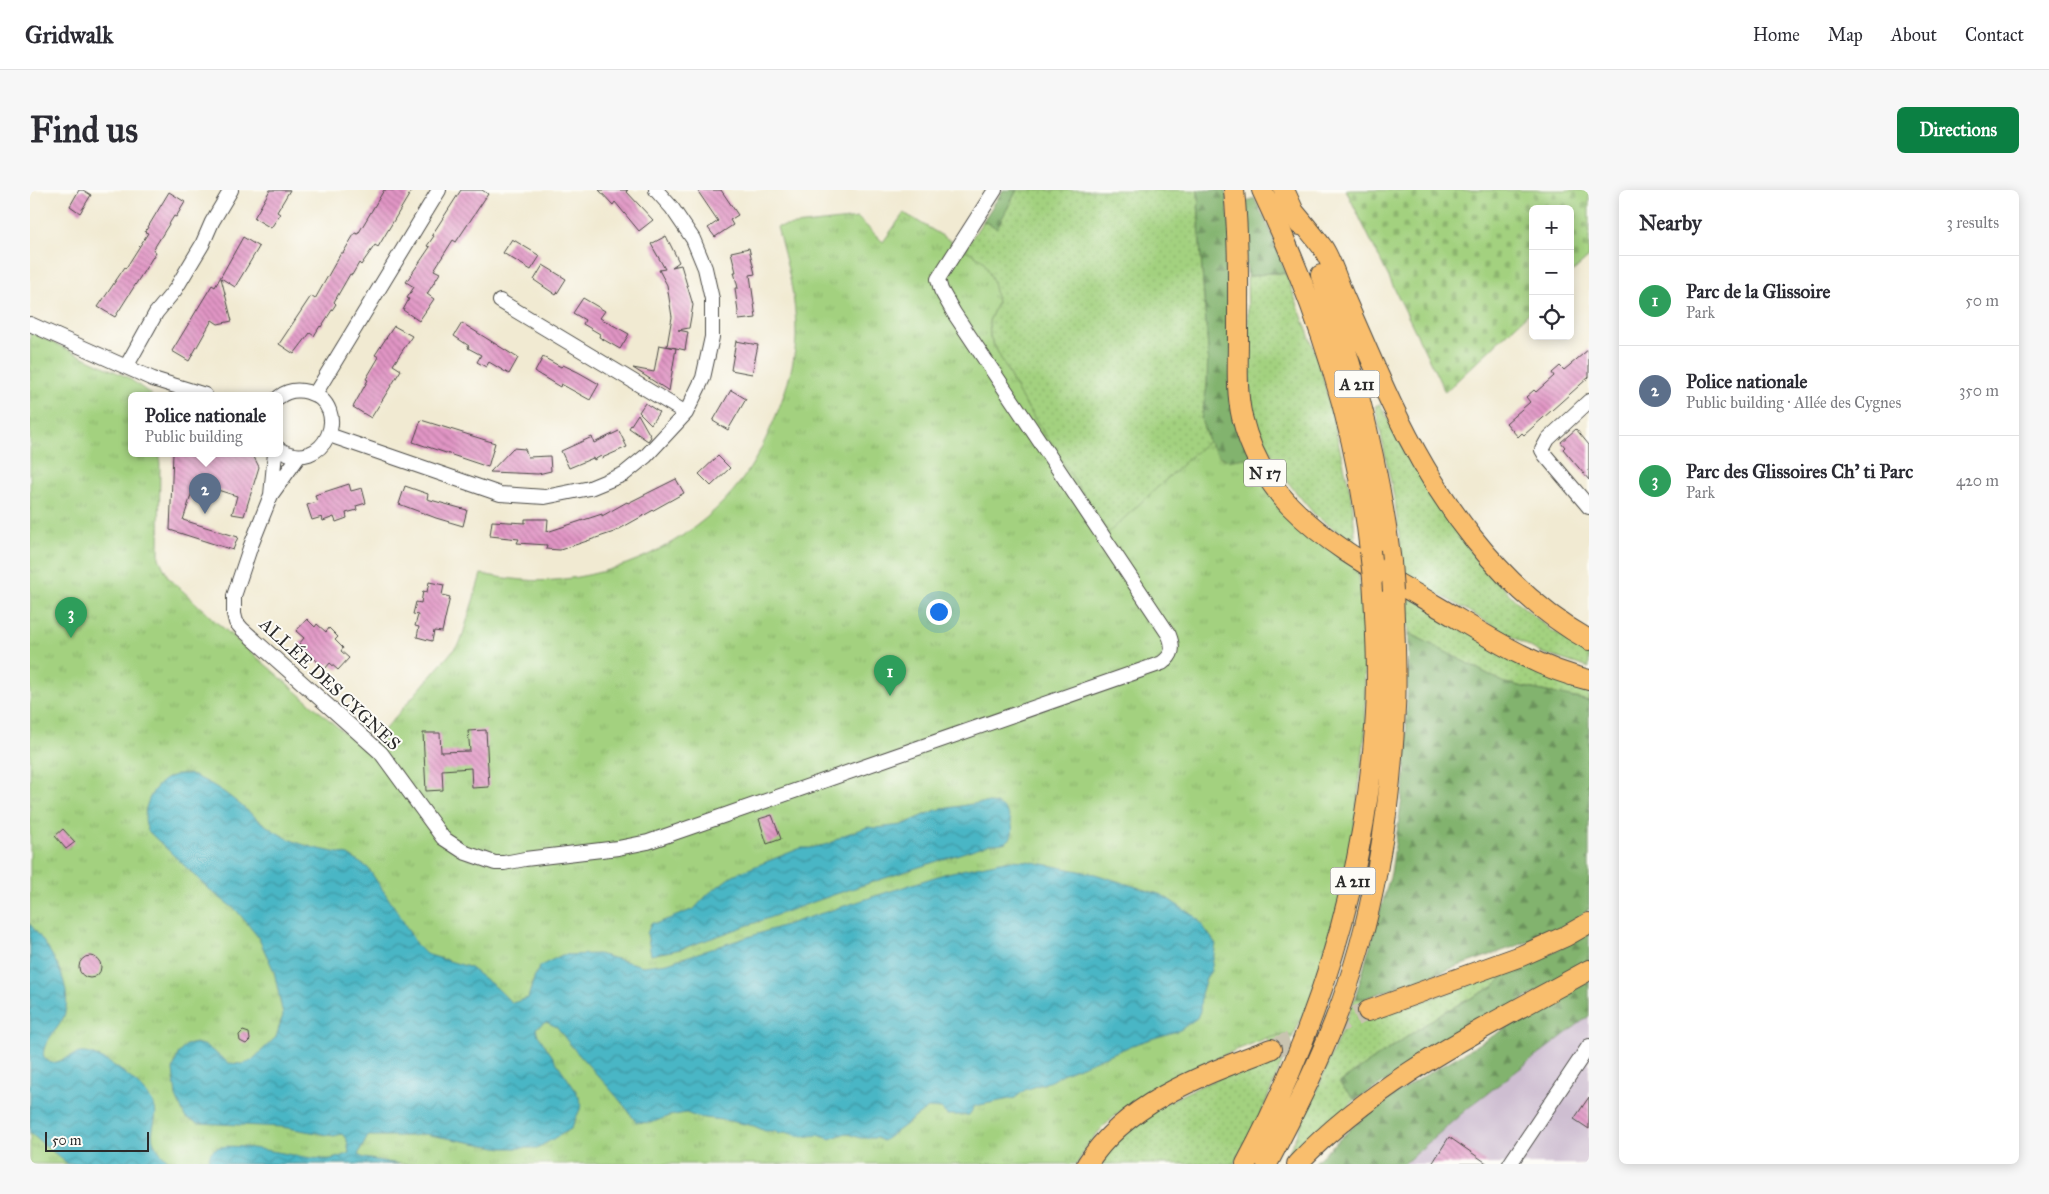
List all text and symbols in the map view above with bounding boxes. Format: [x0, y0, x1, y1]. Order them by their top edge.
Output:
text: Gridwalk [25, 20, 113, 50]
text: Home [1753, 24, 1800, 46]
text: Map [1828, 24, 1863, 46]
text: About [1891, 24, 1937, 46]
text: Contact [1965, 24, 2024, 46]
button: Directions [1897, 107, 2019, 153]
text: Find us [30, 109, 138, 152]
map controls [1529, 205, 1574, 340]
button: + [1529, 205, 1574, 250]
text: Nearby [1639, 210, 1702, 236]
text: 3 results [1946, 213, 1999, 232]
button: − [1529, 250, 1574, 295]
text: Parc de la Glissoire [1686, 280, 1830, 303]
text: 1 [1652, 291, 1658, 310]
text: 50 m [1965, 291, 1999, 310]
button: locate [1529, 295, 1574, 340]
text: Park [1686, 303, 1715, 322]
road number: A 211 [1334, 370, 1380, 398]
text: Police nationale [1686, 370, 1808, 393]
text: 2 [1651, 381, 1659, 400]
text: 350 m [1959, 381, 1999, 400]
popup [128, 392, 283, 457]
text: Public building · Allée des Cygnes [1686, 393, 1901, 412]
text: Police nationale [145, 404, 266, 427]
text: Public building [145, 427, 242, 446]
road number: N 17 [1244, 460, 1286, 486]
text: Parc des Glissoires Ch' ti Parc [1686, 460, 1913, 483]
text: 3 [1652, 471, 1658, 490]
text: 420 m [1956, 471, 1999, 490]
pin: 2 [189, 473, 221, 514]
text: Park [1686, 483, 1715, 502]
pin: 3 [55, 597, 87, 638]
your location [926, 599, 952, 625]
street label: ALLÉE DES CYGNES [254, 611, 406, 755]
pin: 1 [874, 655, 906, 696]
road number: A 211 [1330, 868, 1376, 894]
scale bar [45, 1129, 149, 1152]
text: 50 m [52, 1132, 81, 1149]

